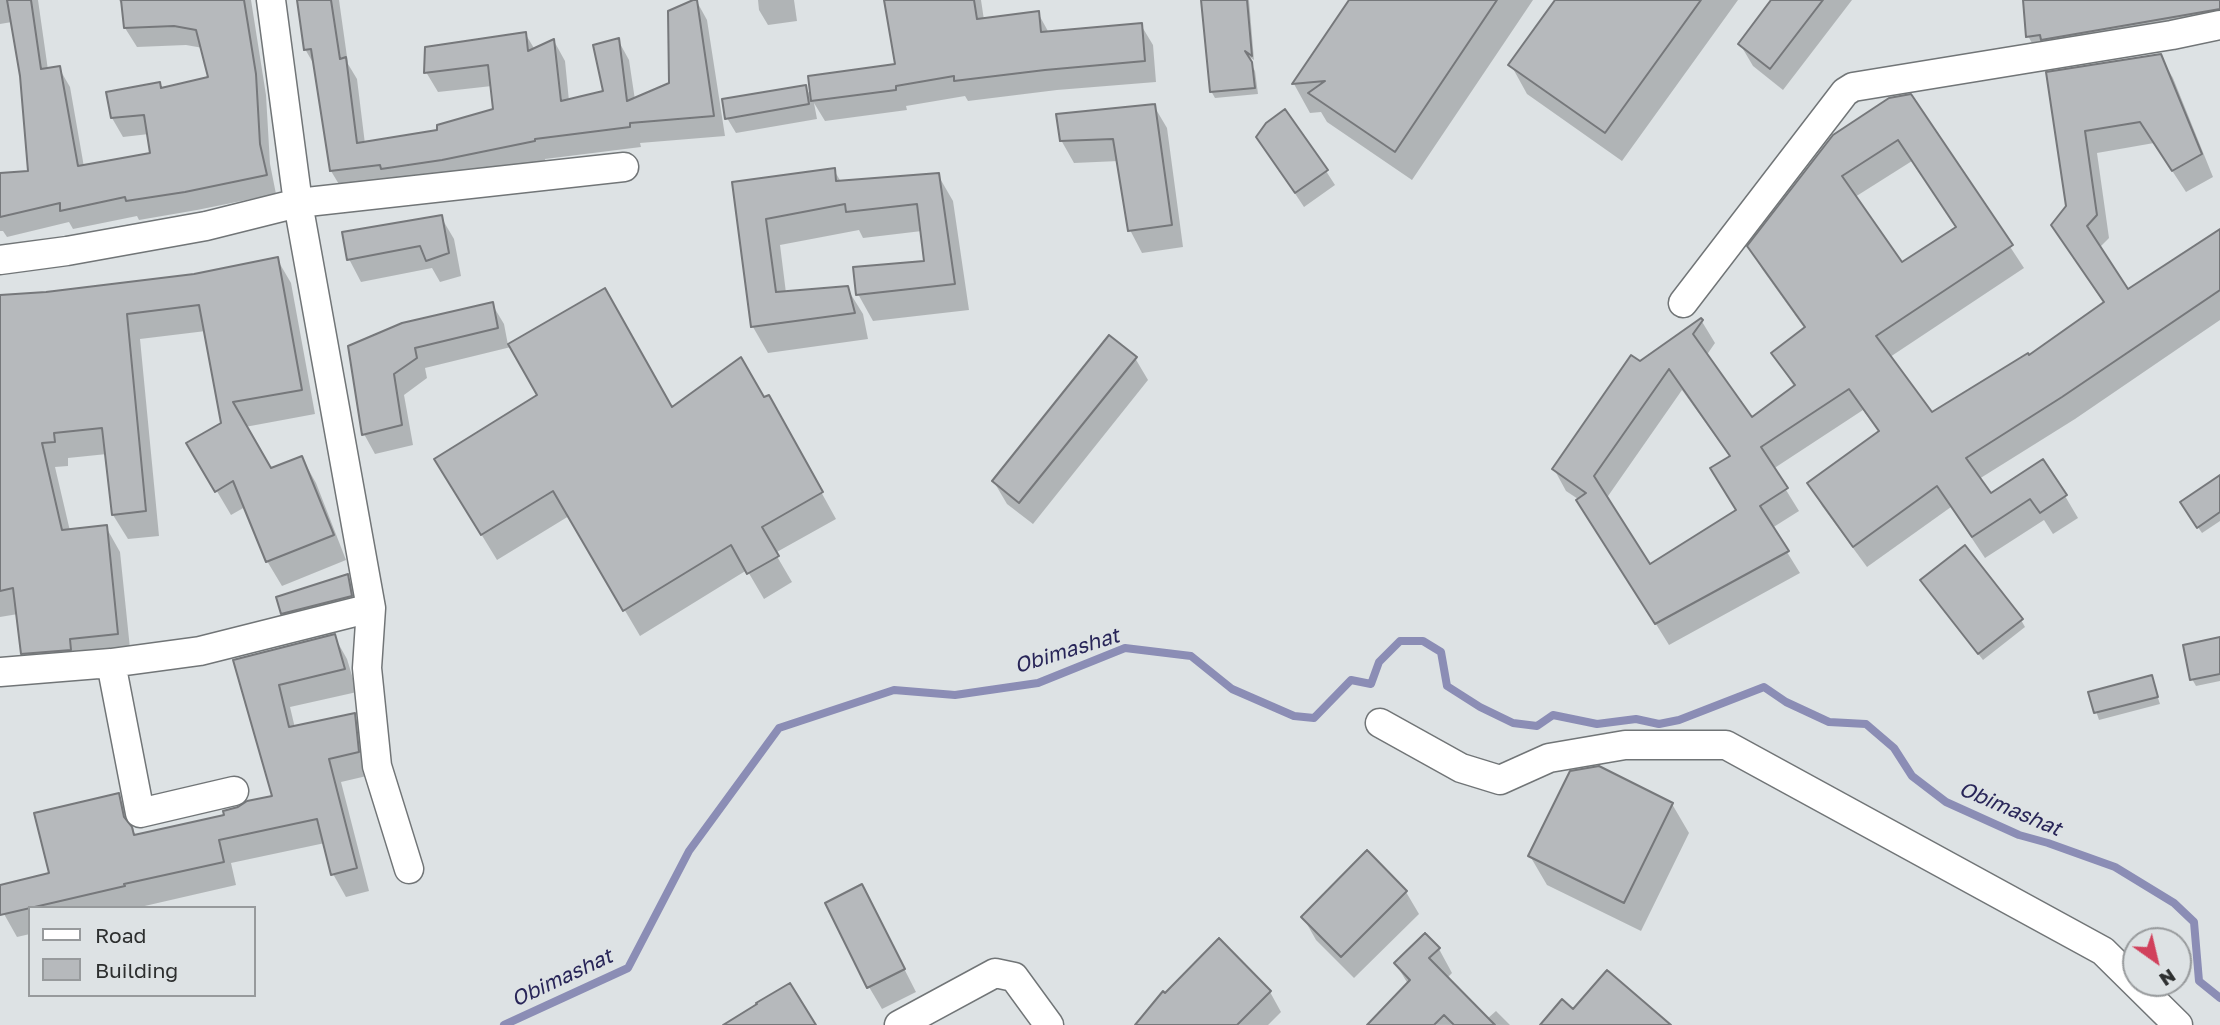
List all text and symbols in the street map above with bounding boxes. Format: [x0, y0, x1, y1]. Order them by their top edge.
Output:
water label: Obimashat [1011, 623, 1123, 679]
water label: Obimashat [1955, 776, 2065, 842]
legend [28, 906, 256, 997]
text: Road [95, 922, 146, 948]
north arrow [2122, 927, 2192, 997]
water label: Obimashat [507, 944, 617, 1012]
text: Building [95, 957, 178, 983]
text: N [2155, 965, 2180, 992]

